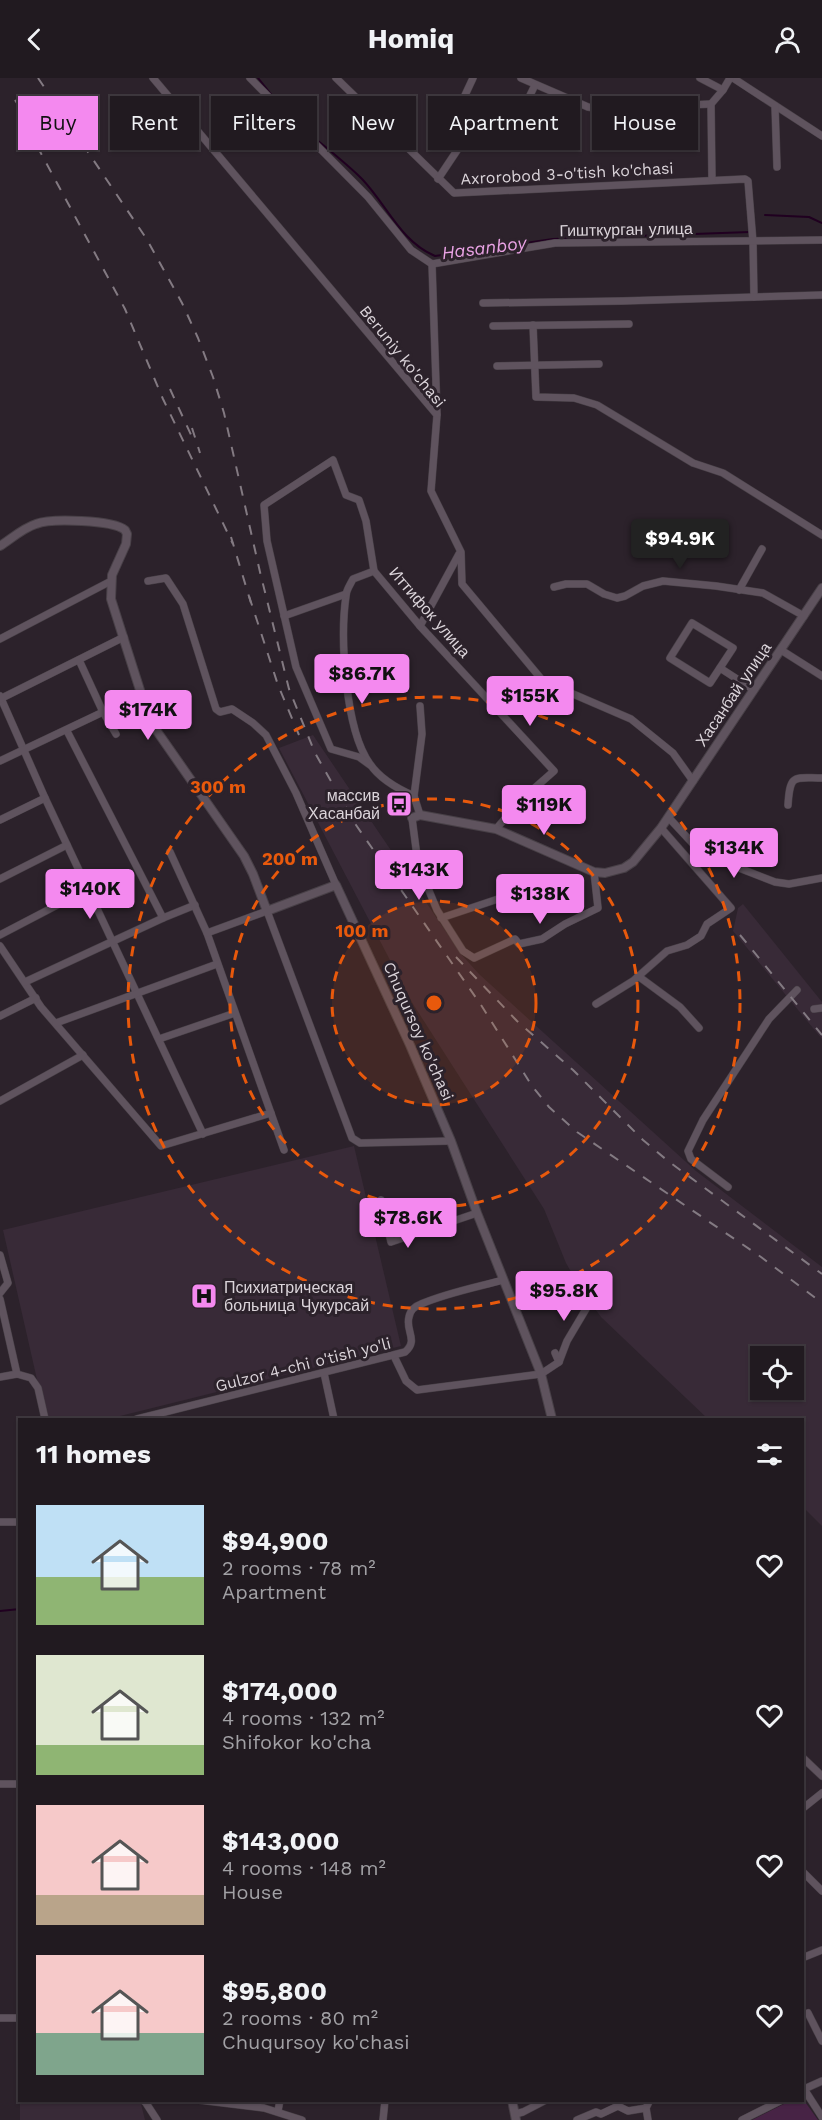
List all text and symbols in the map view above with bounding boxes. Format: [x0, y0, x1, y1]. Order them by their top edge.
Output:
icon: back [18, 23, 51, 56]
text: Homiq [368, 23, 454, 55]
icon: person [771, 23, 804, 56]
chip: Buy [18, 96, 98, 150]
chip: Rent [110, 96, 199, 150]
chip: Filters [211, 96, 317, 150]
chip: New [329, 96, 416, 150]
chip: Apartment [428, 96, 580, 150]
chip: House [592, 96, 698, 150]
street label: Axrorobod 3-o'tish ko'chasi [460, 158, 674, 189]
street label: Гишткурган улица [559, 219, 693, 240]
water label: Hasanboy [440, 232, 529, 263]
street label: Beruniy ko'chasi [356, 302, 450, 411]
pin: $94.9K [631, 519, 729, 570]
text: $94.9K [645, 526, 715, 550]
street label: Иттифок улица [385, 563, 474, 661]
street label: Хасанбай улица [692, 639, 775, 750]
pin: $86.7K [313, 654, 411, 705]
text: $86.7K [328, 661, 396, 685]
pin: $155K [488, 676, 572, 727]
text: $155K [501, 683, 559, 707]
pin: $174K [106, 690, 190, 741]
text: $174K [119, 697, 177, 721]
text: 300 m [190, 776, 246, 797]
pin: $119K [502, 785, 586, 836]
place label: массив Хасанбай [308, 786, 380, 823]
bus stop icon: массив Хасанбай [384, 789, 414, 819]
text: $119K [516, 792, 572, 816]
pin: $134K [692, 828, 776, 879]
text: $134K [704, 835, 764, 859]
text: 200 m [262, 848, 318, 869]
pin: $143K [377, 850, 461, 901]
text: $143K [389, 857, 449, 881]
pin: $140K [48, 869, 132, 920]
pin: $138K [498, 874, 582, 925]
text: $140K [59, 876, 121, 900]
text: $138K [510, 881, 570, 905]
text: 100 m [335, 920, 389, 941]
street label: Chuqursoy ko'chasi [379, 959, 458, 1104]
centre of rings [424, 993, 444, 1013]
pin: $78.6K [359, 1198, 457, 1249]
text: $78.6K [374, 1205, 442, 1229]
pin: $95.8K [515, 1271, 613, 1322]
place label: Психиатрическая больница Чукурсай [224, 1278, 369, 1315]
text: $95.8K [530, 1278, 598, 1302]
hospital icon: Психиатрическая больница Чукурсай [189, 1281, 219, 1311]
street label: Gulzor 4-chi o'tish yo'li [213, 1333, 393, 1396]
map controls [750, 1346, 804, 1400]
button: locate [750, 1346, 804, 1400]
icon: filters [753, 1438, 786, 1471]
text: 11 homes [36, 1439, 151, 1469]
text: $94,900 [222, 1526, 328, 1556]
icon: home [84, 1529, 156, 1601]
icon: heart [753, 1549, 786, 1582]
text: 2 rooms · 78 m² [222, 1556, 376, 1580]
text: Apartment [222, 1580, 326, 1604]
text: $174,000 [222, 1676, 338, 1706]
icon: home [84, 1679, 156, 1751]
icon: heart [753, 1699, 786, 1732]
text: 4 rooms · 132 m² [222, 1706, 385, 1730]
text: Shifokor ko'cha [222, 1730, 371, 1754]
text: $143,000 [222, 1826, 340, 1856]
icon: home [84, 1829, 156, 1901]
icon: heart [753, 1849, 786, 1882]
text: 4 rooms · 148 m² [222, 1856, 386, 1880]
text: House [222, 1880, 283, 1904]
text: $95,800 [222, 1976, 327, 2006]
icon: home [84, 1979, 156, 2051]
icon: heart [753, 1999, 786, 2032]
text: 2 rooms · 80 m² [222, 2006, 378, 2030]
text: Chuqursoy ko'chasi [222, 2030, 410, 2054]

